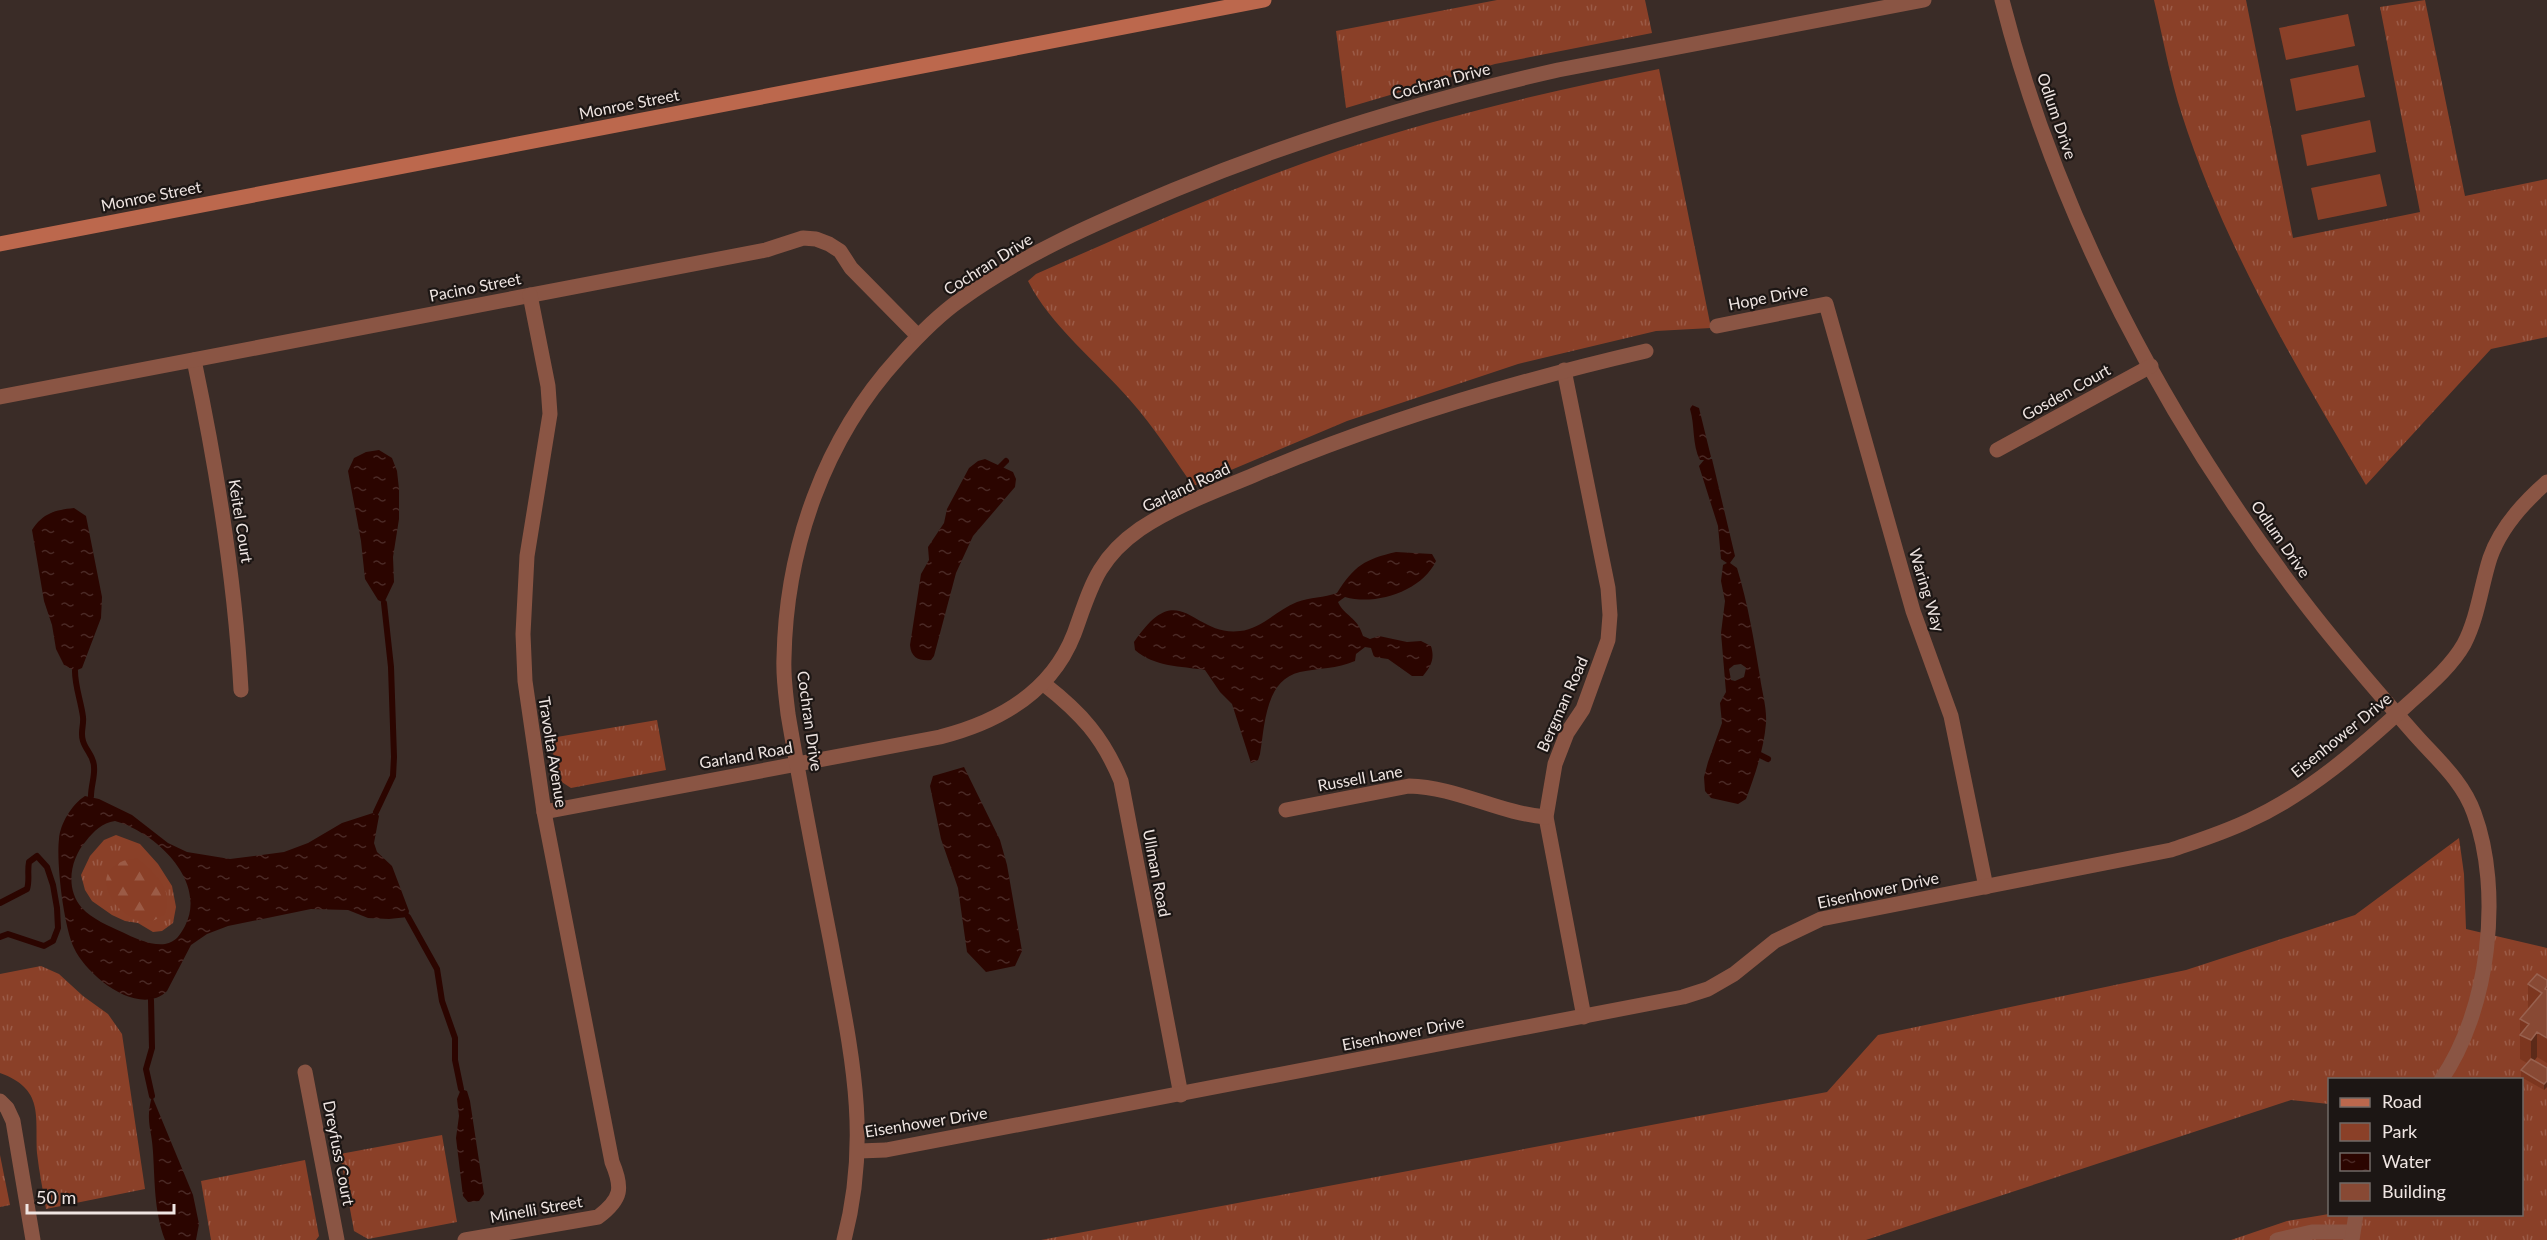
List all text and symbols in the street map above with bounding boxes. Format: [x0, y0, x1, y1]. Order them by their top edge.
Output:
street label: Cochran Drive [1390, 58, 1492, 103]
street label: Odlum Drive [2034, 70, 2081, 161]
street label: Monroe Street [577, 84, 681, 123]
street label: Monroe Street [99, 176, 203, 215]
street label: Cochran Drive [940, 229, 1036, 298]
street label: Pacino Street [427, 268, 523, 305]
street label: Hope Drive [1726, 279, 1809, 314]
street label: Gosden Court [2018, 359, 2113, 424]
street label: Garland Road [1139, 458, 1233, 515]
street label: Keitel Court [226, 478, 258, 564]
street label: Odlum Drive [2248, 496, 2315, 581]
street label: Waring Way [1906, 546, 1949, 635]
street label: Bergman Road [1532, 653, 1591, 754]
street label: Cochran Drive [794, 670, 827, 772]
street label: Eisenhower Drive [2287, 688, 2395, 781]
street label: Travolta Avenue [535, 695, 572, 809]
street label: Garland Road [698, 737, 794, 772]
street label: Russell Lane [1316, 761, 1404, 794]
street label: Ullman Road [1140, 828, 1175, 918]
street label: Eisenhower Drive [1815, 867, 1940, 912]
street label: Eisenhower Drive [1340, 1011, 1466, 1054]
legend [2328, 1078, 2523, 1216]
text: Road [2382, 1090, 2422, 1112]
street label: Dreyfuss Court [320, 1099, 359, 1207]
street label: Eisenhower Drive [863, 1102, 989, 1141]
text: Park [2382, 1120, 2418, 1142]
text: Water [2382, 1150, 2431, 1172]
scale bar [27, 1177, 174, 1215]
text: Building [2382, 1180, 2446, 1202]
text: 50 m [36, 1186, 76, 1208]
street label: Minelli Street [488, 1191, 584, 1226]

